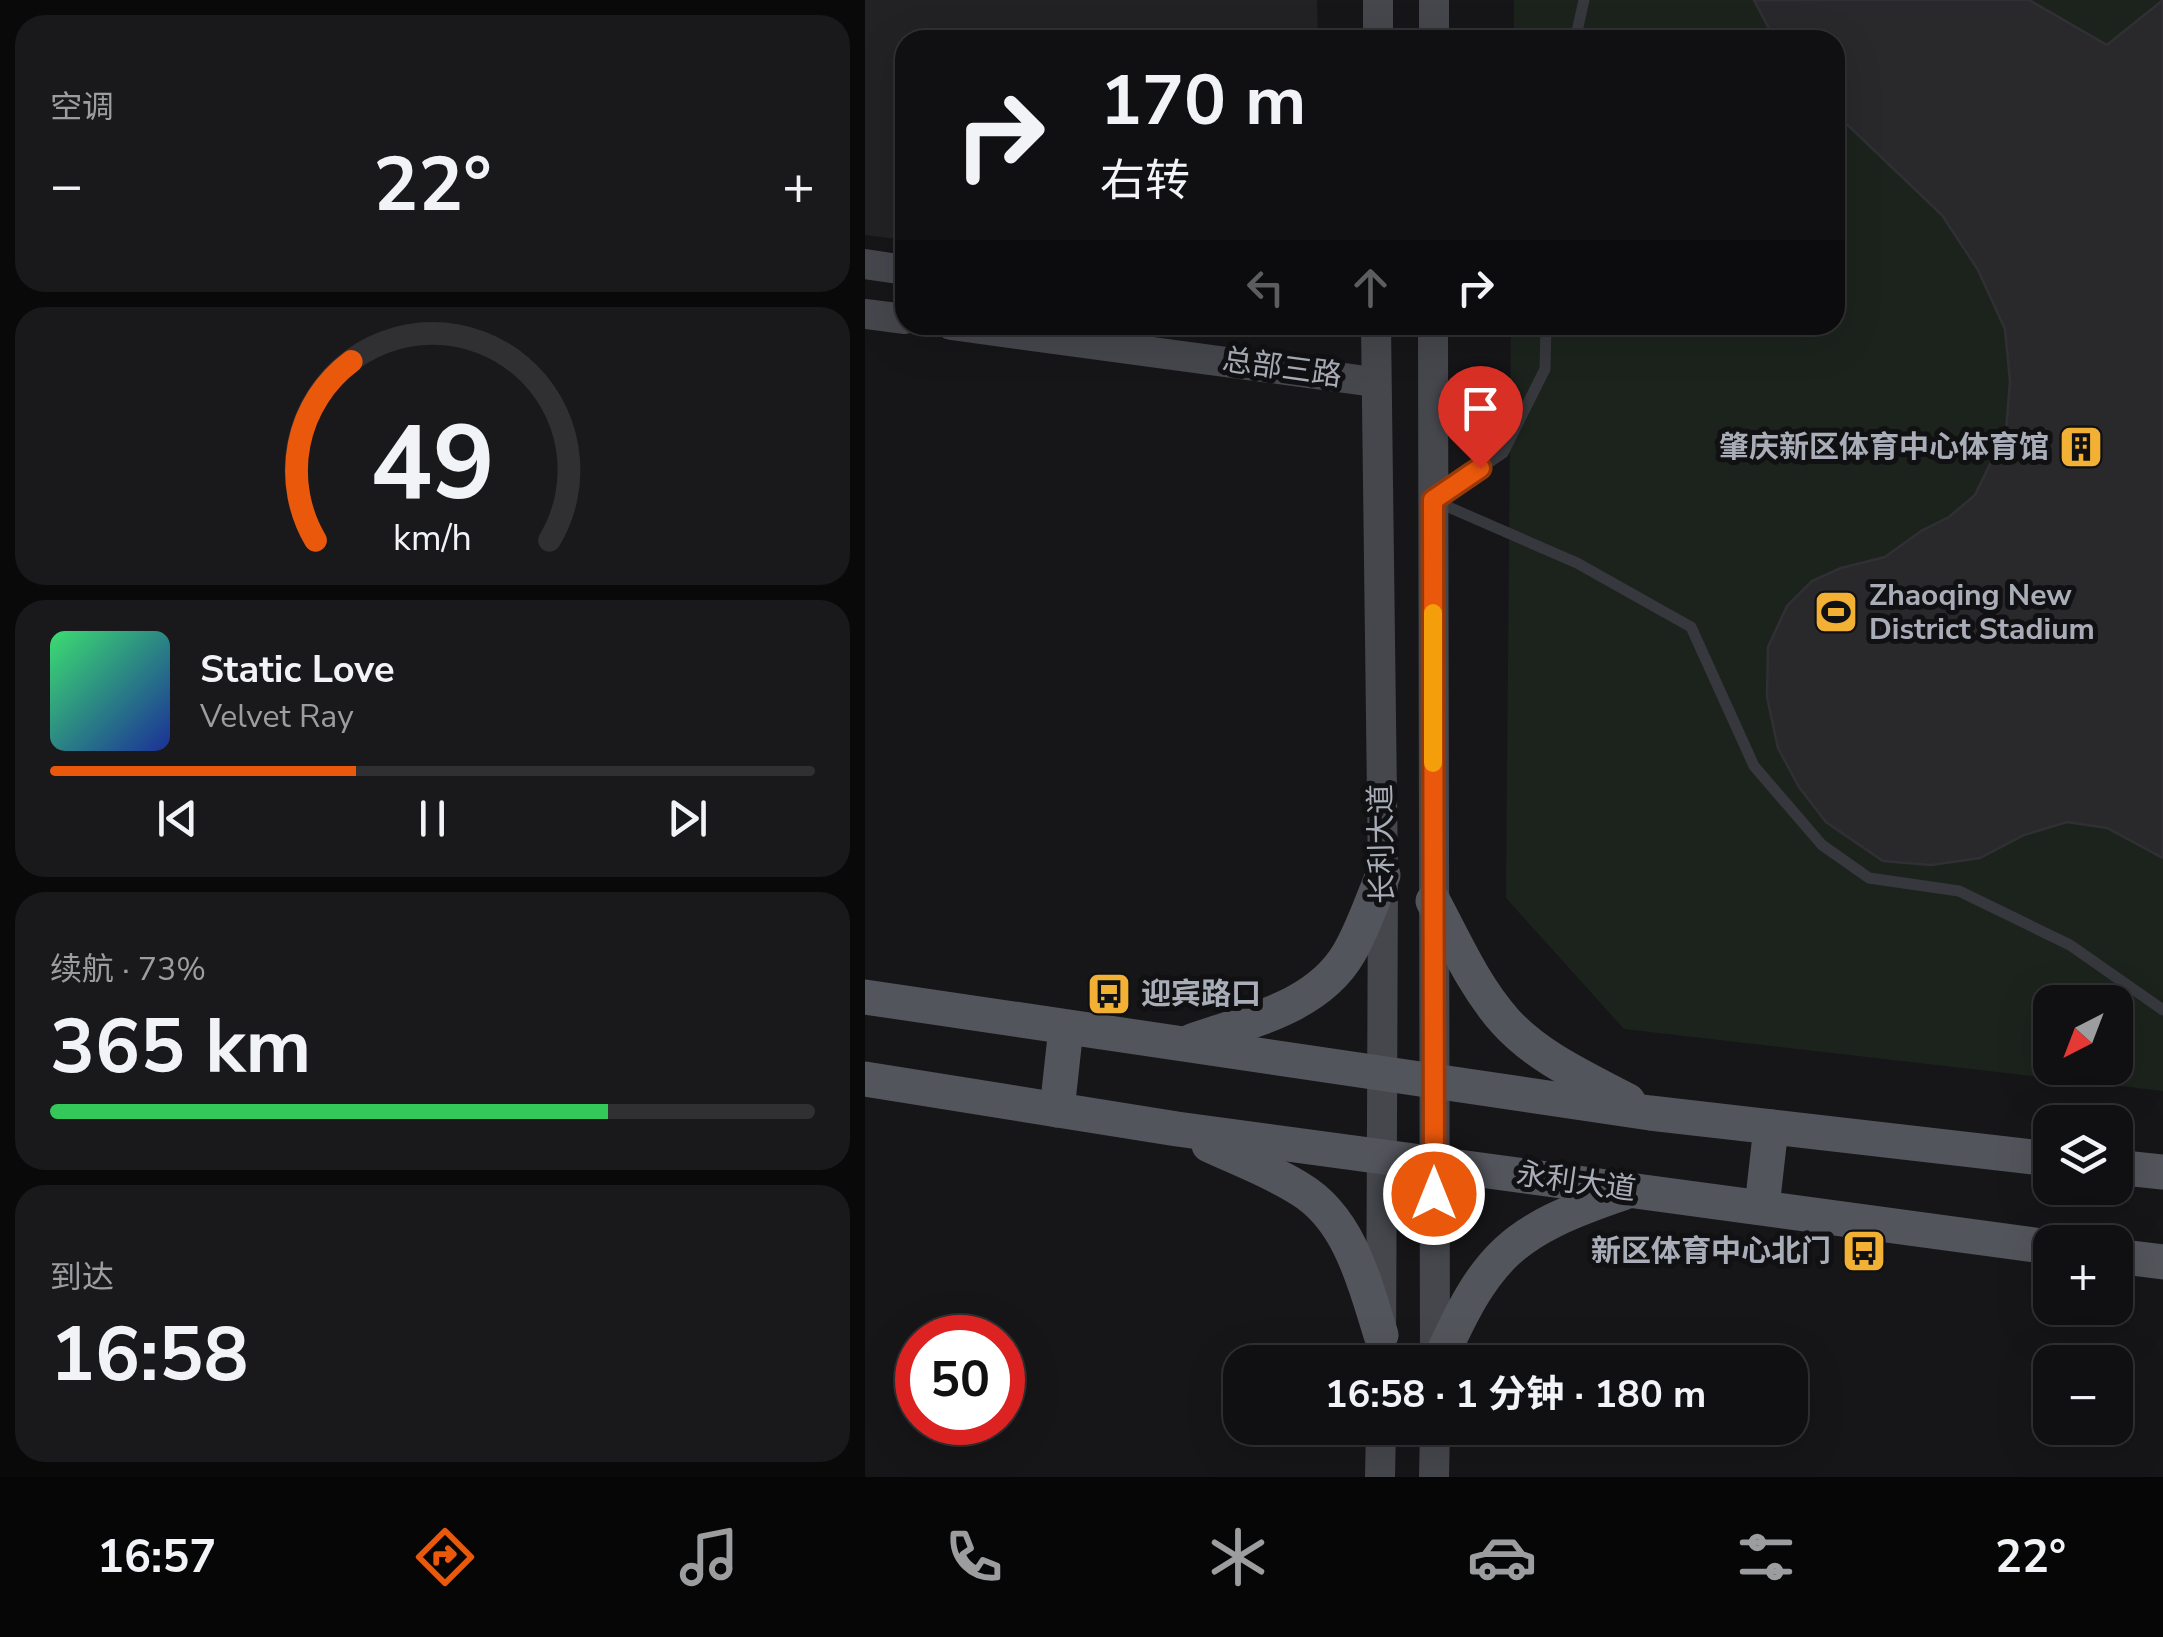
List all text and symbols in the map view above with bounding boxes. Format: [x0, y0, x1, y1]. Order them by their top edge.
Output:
text: 170 m [1100, 53, 1306, 149]
icon: right [935, 70, 1065, 200]
text: 空调 [50, 86, 114, 129]
text: 22° [373, 134, 492, 236]
text: − [50, 148, 83, 223]
text: + [782, 148, 815, 223]
text: 右转 [1100, 151, 1190, 212]
icon: left [1238, 260, 1293, 315]
icon: ahead [1343, 260, 1398, 315]
icon: right [1448, 260, 1503, 315]
street label: 总部三路 [1220, 339, 1344, 397]
pin [1438, 366, 1523, 469]
icon: arrive [1453, 381, 1508, 436]
text: 49 [370, 393, 495, 535]
building icon: 肇庆新区体育中心体育馆 [2058, 424, 2104, 470]
place label: 肇庆新区体育中心体育馆 [1719, 427, 2049, 468]
text: km/h [393, 514, 472, 563]
place label: Zhaoqing New District Stadium [1869, 575, 2095, 650]
sports icon: Zhaoqing New District Stadium [1813, 589, 1859, 635]
text: Static Love [200, 644, 395, 695]
text: Velvet Ray [200, 695, 354, 738]
street label: 长利大道 [1360, 784, 1404, 904]
icon: previous [150, 791, 205, 846]
icon: pause [405, 791, 460, 846]
icon: next [660, 791, 715, 846]
text: 续航 · 73% [50, 948, 206, 991]
bus stop icon: 迎宾路口 [1086, 971, 1132, 1017]
place label: 迎宾路口 [1141, 974, 1261, 1015]
north arrow [2033, 985, 2133, 1085]
map controls [2033, 985, 2133, 1445]
text: 365 km [50, 996, 311, 1098]
button: layers [2033, 1105, 2133, 1205]
position arrow [1382, 1142, 1486, 1246]
street label: 永利大道 [1514, 1153, 1638, 1211]
button: + [2033, 1225, 2133, 1325]
bus stop icon: 新区体育中心北门 [1841, 1228, 1887, 1274]
place label: 新区体育中心北门 [1591, 1231, 1831, 1272]
text: 到达 [50, 1256, 114, 1299]
text: 16:58 [50, 1304, 249, 1406]
speed limit sign: 50 [895, 1315, 1025, 1445]
button: − [2033, 1345, 2133, 1445]
text: 16:58 · 1 分钟 · 180 m [1325, 1369, 1706, 1420]
icon: directions [410, 1522, 480, 1592]
icon: music [674, 1522, 744, 1592]
icon: phone [939, 1522, 1009, 1592]
icon: climate [1203, 1522, 1273, 1592]
icon: car [1467, 1522, 1537, 1592]
icon: filters [1731, 1522, 1801, 1592]
text: 16:57 [97, 1527, 216, 1588]
text: 22° [1995, 1527, 2066, 1588]

